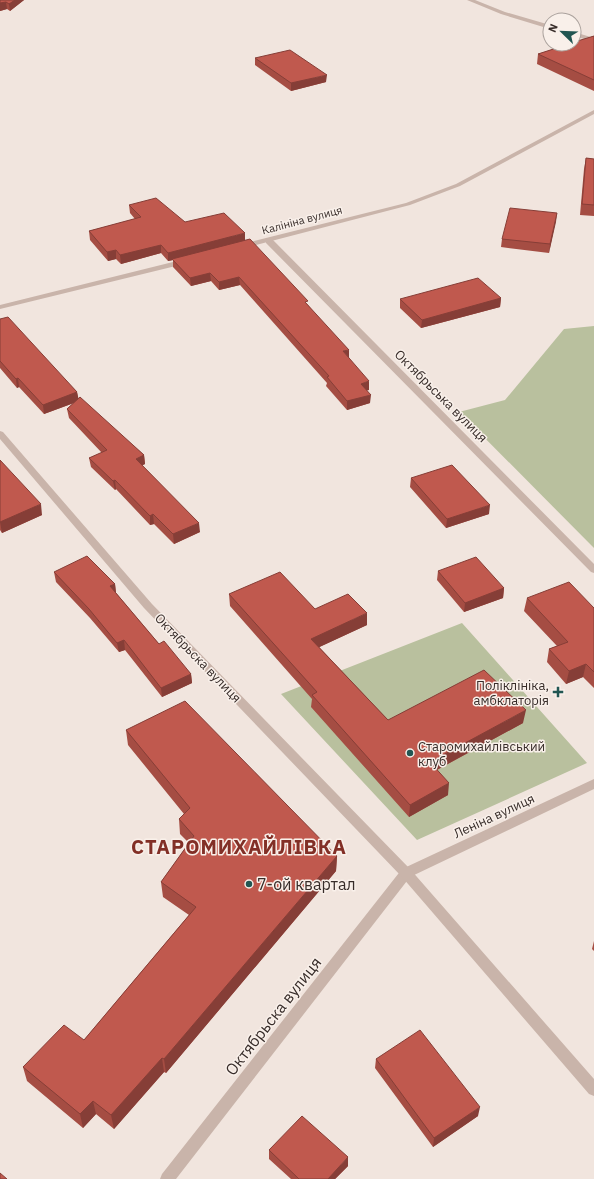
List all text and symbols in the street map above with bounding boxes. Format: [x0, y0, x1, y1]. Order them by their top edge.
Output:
north arrow [542, 12, 582, 52]
text: N [545, 22, 561, 34]
street label: Калініна вулиця [260, 203, 344, 237]
street label: Октябрьська вулиця [391, 346, 491, 446]
street label: Октябрьска вулиця [151, 610, 245, 706]
place label: Поліклініка, амбклаторія [473, 677, 549, 709]
marker: Поліклініка, амбклаторія [552, 686, 564, 698]
place label: Старомихайлівський клуб [418, 738, 545, 770]
marker: Старомихайлівський клуб [405, 748, 415, 758]
street label: Леніна вулиця [451, 790, 537, 842]
district label: СТАРОМИХАЙЛІВКА [131, 833, 347, 860]
place label: 7-ой квартал [257, 874, 356, 894]
marker: 7-ой квартал [244, 879, 254, 889]
street label: Октябрьска вулиця [221, 953, 325, 1079]

